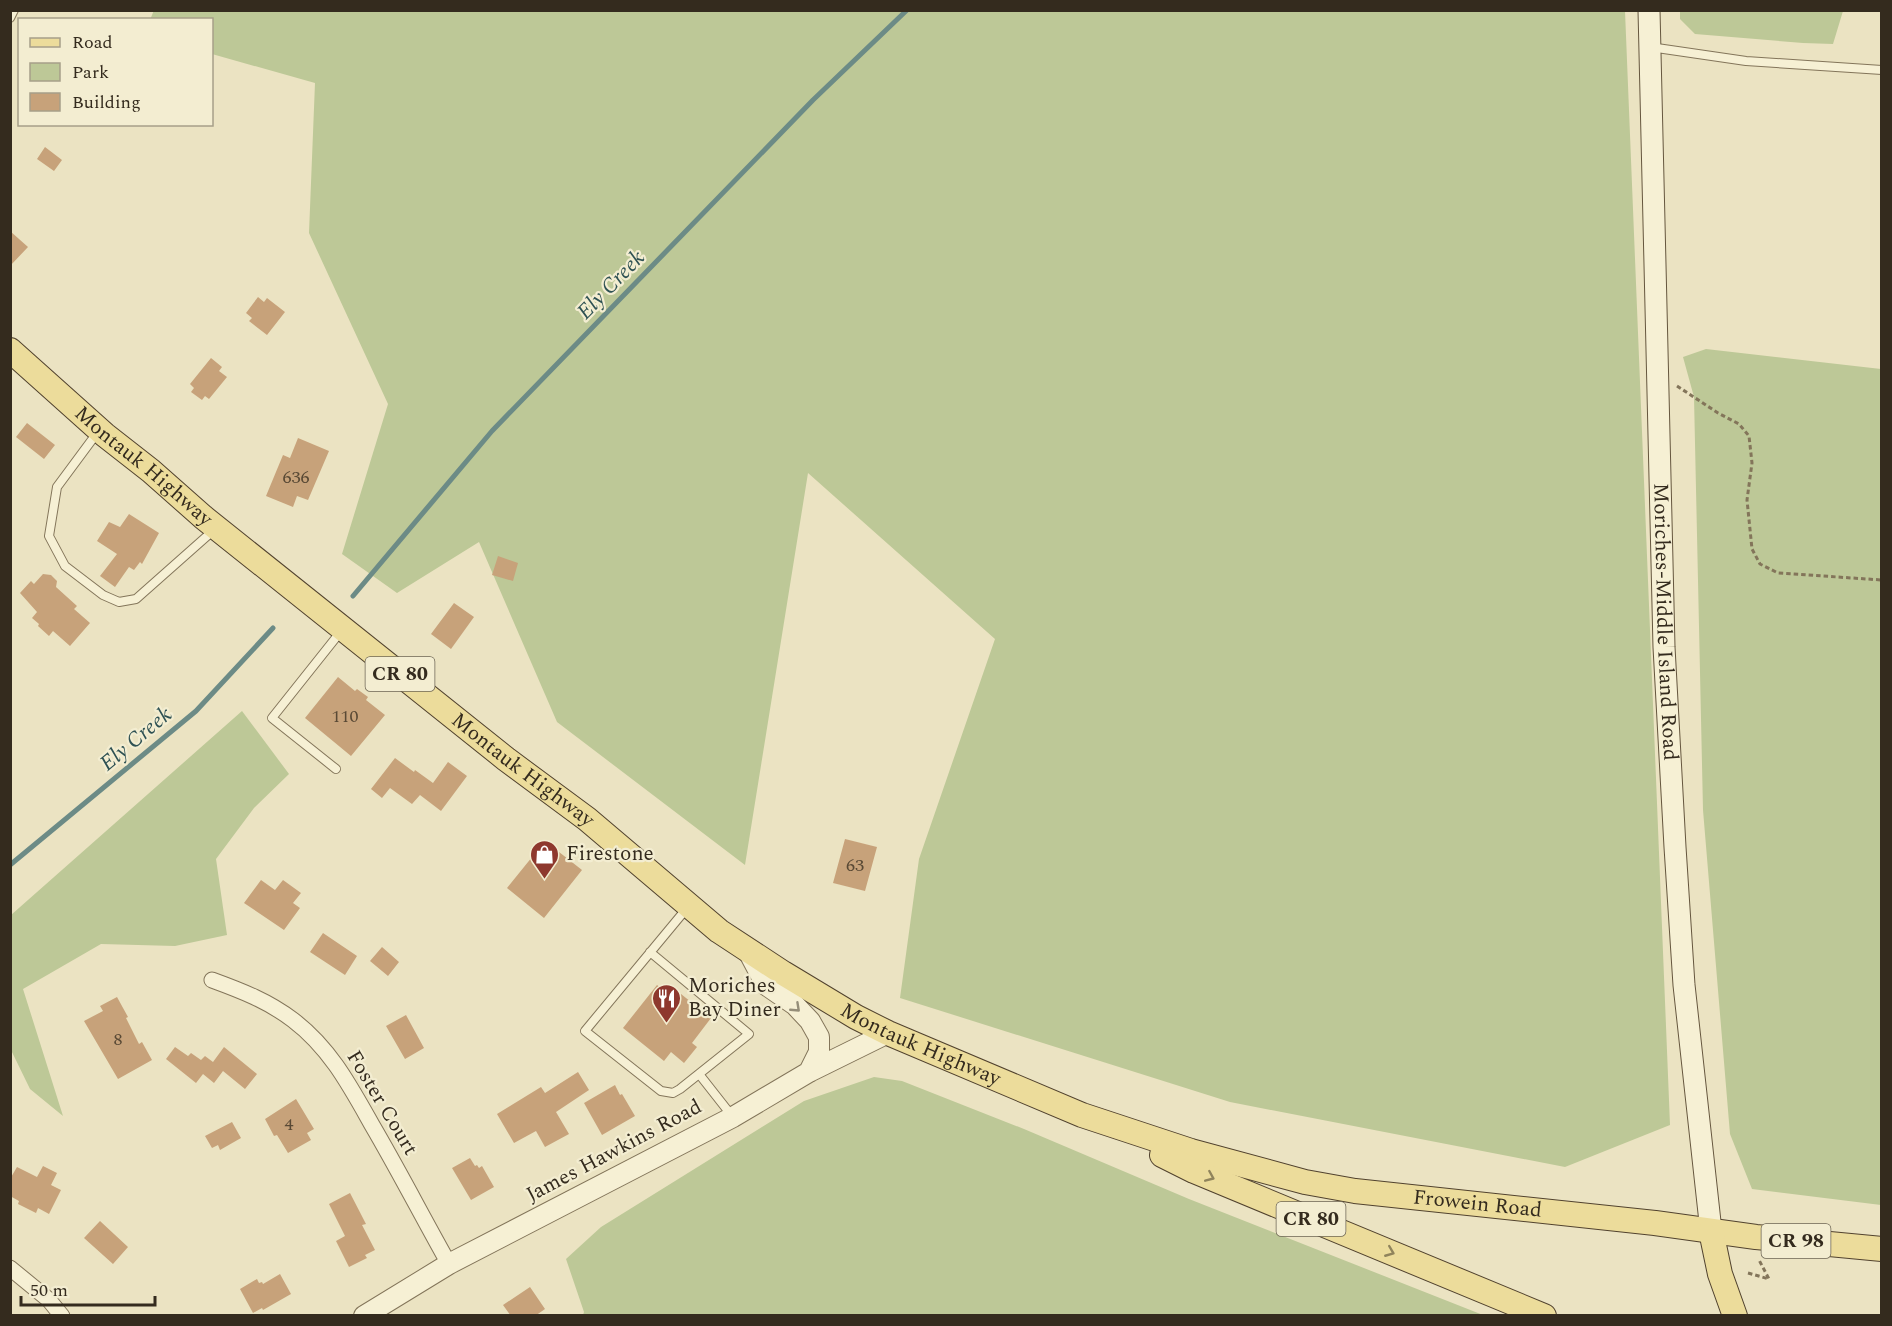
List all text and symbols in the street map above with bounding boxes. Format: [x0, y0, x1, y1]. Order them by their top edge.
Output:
legend [18, 18, 213, 126]
text: Road [72, 29, 113, 56]
text: Park [72, 59, 109, 86]
text: Building [72, 89, 141, 116]
water label: Ely Creek [569, 243, 653, 327]
street label: Montauk Highway [67, 398, 220, 535]
house number: 636 [283, 464, 310, 491]
street label: Moriches-Middle Island Road [1644, 482, 1686, 762]
road number: CR 80 [366, 657, 434, 691]
water label: Ely Creek [92, 699, 180, 779]
house number: 110 [332, 703, 359, 730]
street label: Montauk Highway [444, 705, 602, 835]
shop icon: Firestone [529, 838, 561, 880]
place label: Firestone [566, 838, 654, 870]
house number: 63 [846, 852, 864, 879]
place label: Moriches Bay Diner [688, 970, 781, 1026]
restaurant icon: Moriches Bay Diner [651, 982, 683, 1024]
street label: Montauk Highway [834, 995, 1007, 1095]
one-way arrow [790, 1001, 800, 1012]
house number: 8 [114, 1026, 123, 1053]
street label: Foster Court [338, 1044, 426, 1162]
street label: James Hawkins Road [520, 1091, 708, 1211]
house number: 4 [285, 1111, 294, 1138]
one-way arrow [1204, 1170, 1215, 1182]
street label: Frowein Road [1411, 1181, 1543, 1227]
road number: CR 80 [1276, 1202, 1346, 1236]
road number: CR 98 [1762, 1224, 1830, 1258]
one-way arrow [1384, 1245, 1395, 1257]
scale bar [21, 1269, 154, 1307]
text: 50 m [30, 1277, 68, 1304]

